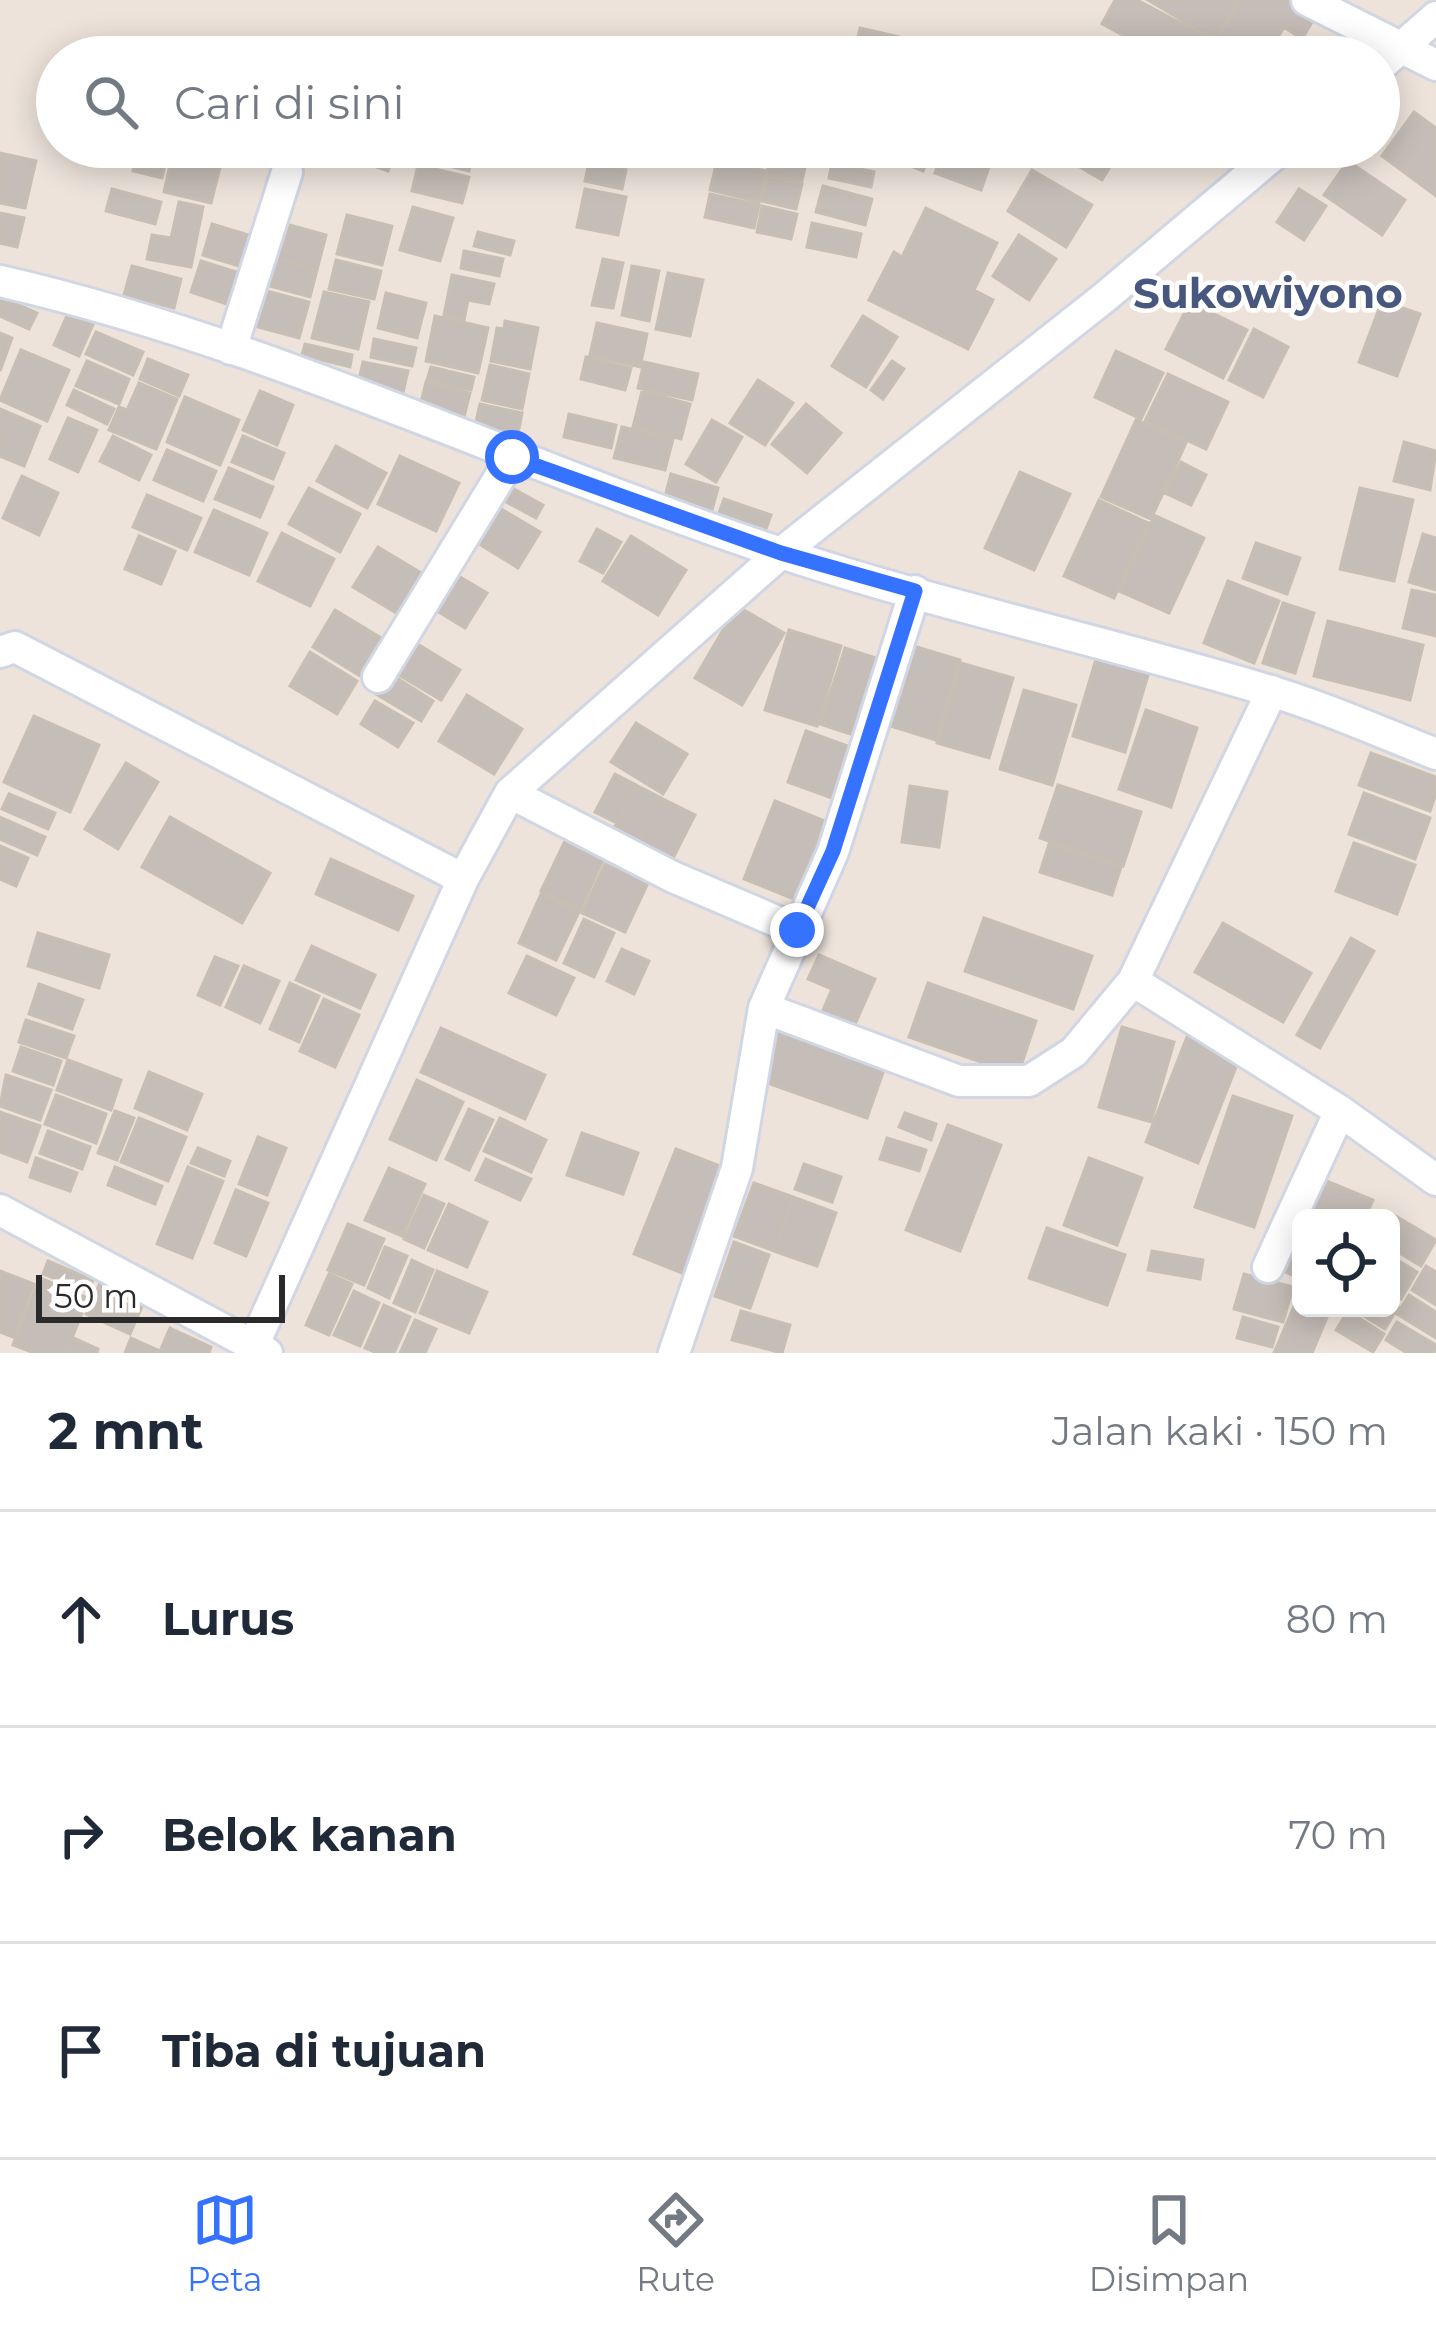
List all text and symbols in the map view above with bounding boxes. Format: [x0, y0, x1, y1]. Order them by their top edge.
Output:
search box [36, 36, 1400, 168]
icon: search [78, 69, 144, 135]
text: Cari di sini [174, 75, 405, 130]
district label: Sukowiyono [1133, 267, 1403, 319]
route start [485, 430, 539, 484]
route end [770, 903, 824, 957]
map controls [1292, 1209, 1400, 1317]
button: locate [1292, 1209, 1400, 1317]
scale bar [36, 1269, 285, 1322]
text: 50 m [54, 1276, 138, 1316]
text: 2 mnt [48, 1400, 203, 1462]
text: Jalan kaki · 150 m [1052, 1407, 1388, 1455]
icon: ahead [48, 1586, 114, 1652]
text: Lurus [162, 1591, 294, 1646]
text: 80 m [1286, 1595, 1388, 1643]
icon: right [48, 1802, 114, 1868]
text: Belok kanan [162, 1807, 457, 1862]
text: 70 m [1288, 1811, 1388, 1859]
icon: arrive [48, 2018, 114, 2084]
text: Tiba di tujuan [162, 2023, 486, 2078]
tab: Peta [187, 2187, 262, 2299]
tab: Rute [636, 2187, 715, 2299]
tab: Disimpan [1089, 2187, 1249, 2299]

